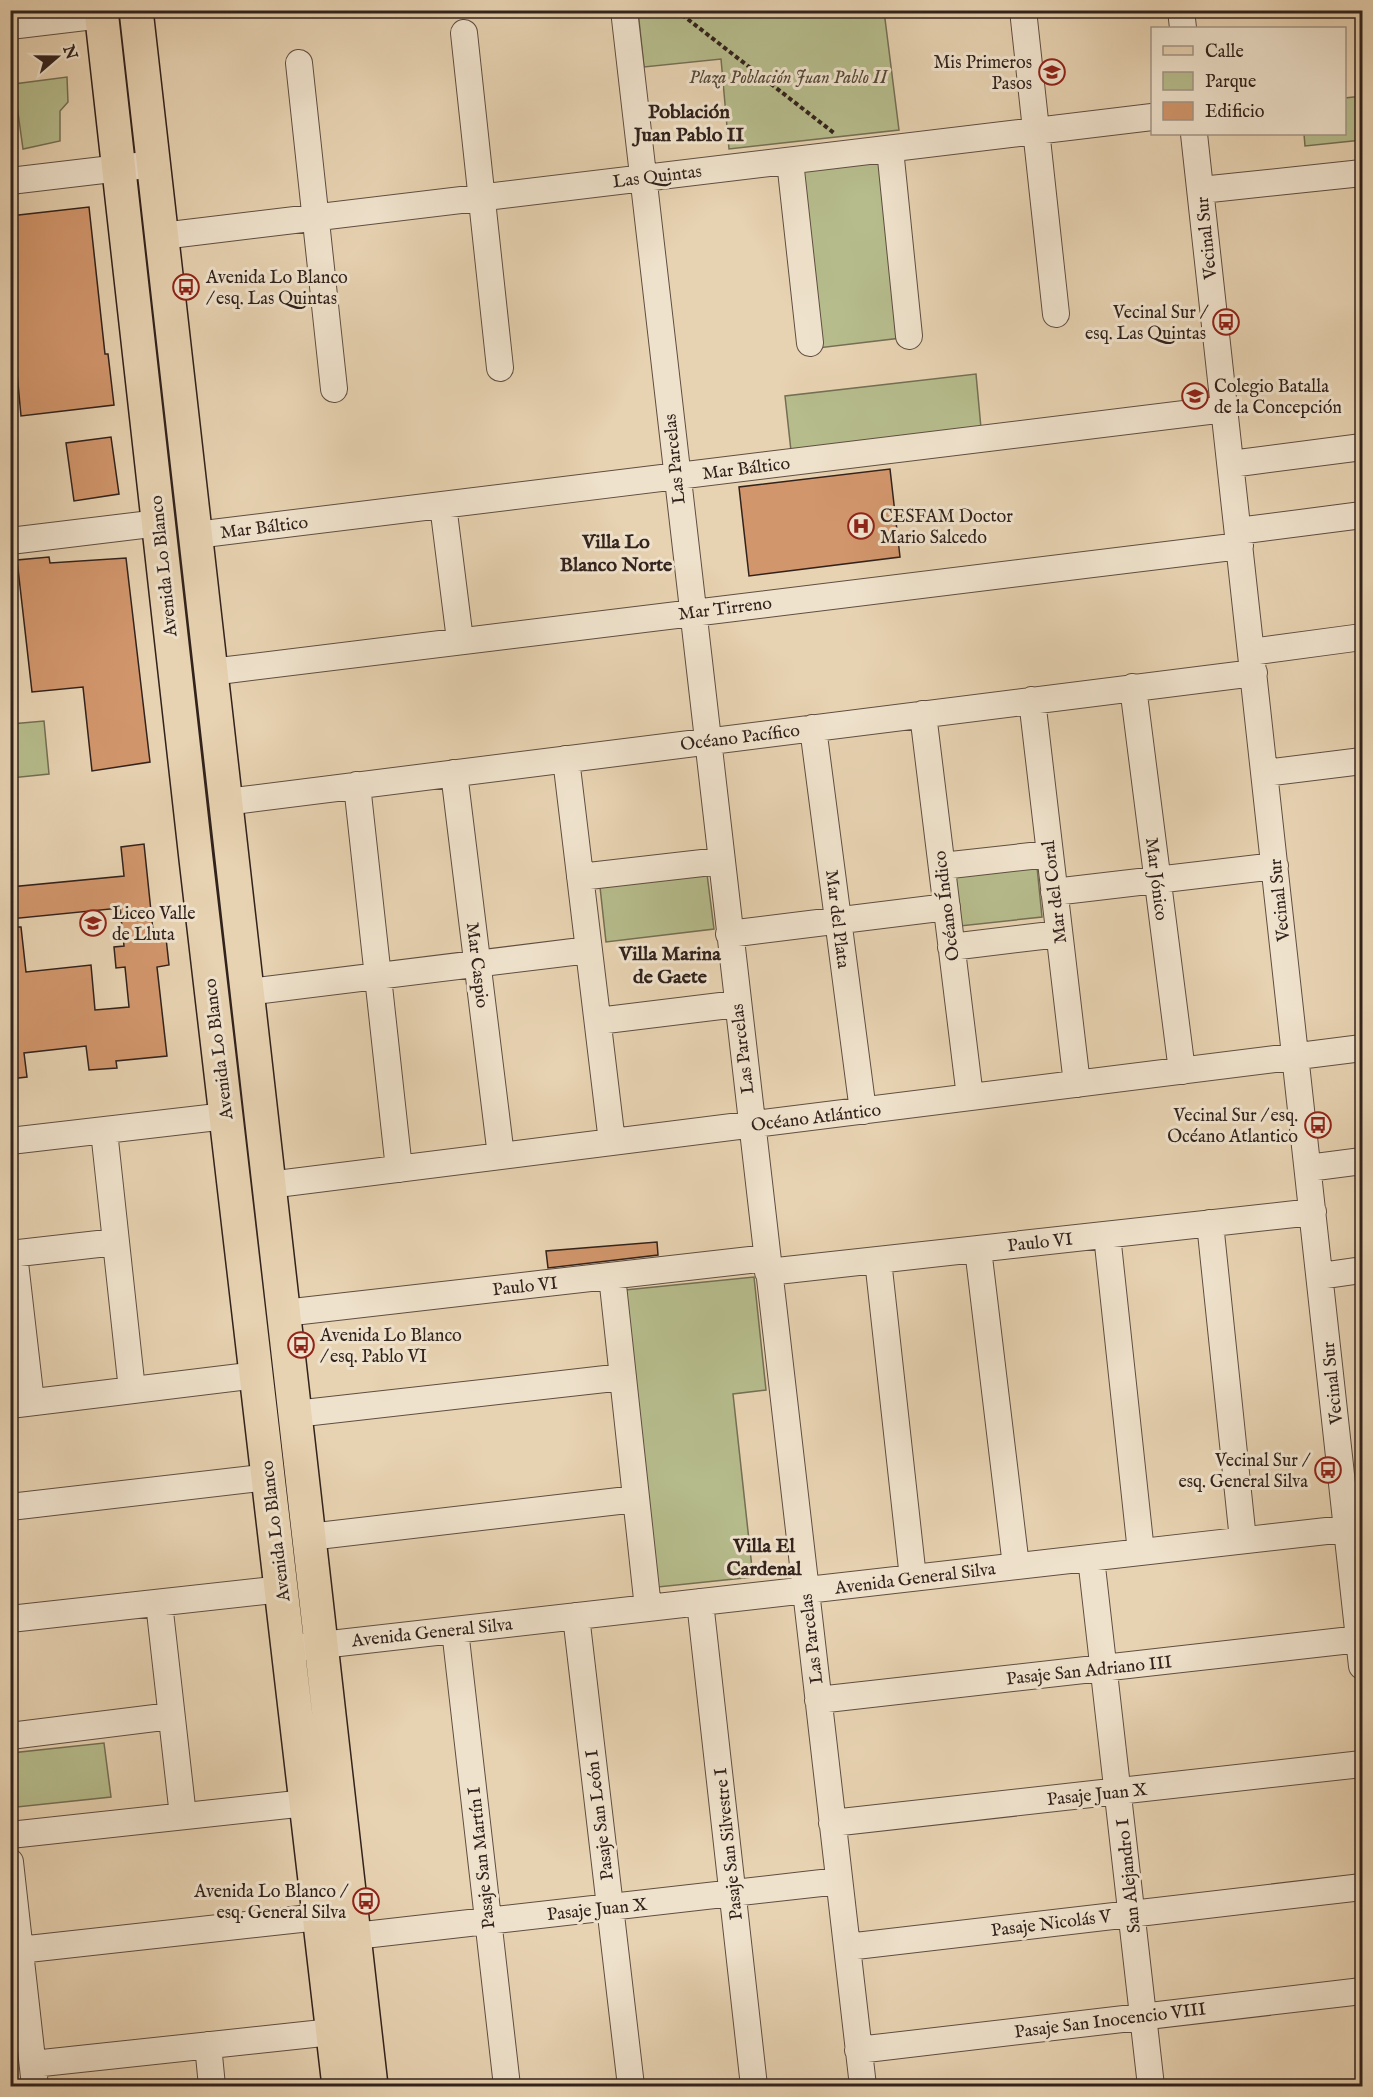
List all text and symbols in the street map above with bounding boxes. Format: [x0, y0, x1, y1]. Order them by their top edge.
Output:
north arrow [27, 27, 87, 87]
legend [1151, 27, 1346, 135]
text: Calle [1205, 41, 1244, 64]
text: N [57, 42, 81, 63]
place label: Mis Primeros Pasos [933, 52, 1032, 96]
school or university icon: Mis Primeros Pasos [1037, 57, 1067, 87]
park label: Plaza Población Juan Pablo II [689, 67, 889, 90]
text: Parque [1205, 71, 1256, 94]
district label: Población Juan Pablo II [631, 100, 744, 148]
text: Edificio [1205, 101, 1265, 124]
street label: Las Quintas [611, 161, 703, 194]
street label: Vecinal Sur [1192, 195, 1223, 281]
place label: Avenida Lo Blanco / esq. Las Quintas [205, 267, 348, 311]
bus stop icon: Avenida Lo Blanco / esq. Las Quintas [171, 272, 201, 302]
place label: Vecinal Sur / esq. Las Quintas [1085, 302, 1209, 346]
bus stop icon: Vecinal Sur / esq. Las Quintas [1211, 307, 1241, 337]
place label: Colegio Batalla de la Concepción [1214, 376, 1342, 420]
school or university icon: Colegio Batalla de la Concepción [1180, 381, 1210, 411]
street label: Las Parcelas [659, 413, 692, 505]
street label: Mar Báltico [701, 453, 792, 486]
street label: Avenida Lo Blanco [146, 494, 183, 639]
place label: CESFAM Doctor Mario Salcedo [880, 506, 1013, 550]
hospital icon: CESFAM Doctor Mario Salcedo [846, 511, 876, 541]
street label: Mar Báltico [219, 512, 310, 545]
district label: Villa Lo Blanco Norte [560, 530, 673, 578]
street label: Mar Tirreno [677, 592, 773, 627]
street label: Océano Pacífico [679, 720, 802, 757]
street label: Mar Jónico [1139, 836, 1172, 922]
street label: Mar del Coral [1038, 839, 1073, 945]
street label: Océano Índico [927, 849, 966, 963]
street label: Vecinal Sur [1265, 857, 1296, 943]
street label: Mar del Plata [819, 869, 854, 970]
place label: Liceo Valle de Lluta [112, 903, 196, 947]
school or university icon: Liceo Valle de Lluta [78, 908, 108, 938]
street label: Mar Caspio [460, 921, 493, 1010]
district label: Villa Marina de Gaete [618, 942, 721, 990]
street label: Avenida Lo Blanco [199, 977, 240, 1122]
street label: Las Parcelas [727, 1002, 760, 1095]
street label: Océano Atlántico [750, 1099, 883, 1138]
place label: Vecinal Sur / esq. Océano Atlantico [1167, 1105, 1298, 1149]
bus stop icon: Vecinal Sur / esq. Océano Atlantico [1303, 1110, 1333, 1140]
street label: Paulo VI [1006, 1229, 1074, 1258]
street label: Paulo VI [491, 1273, 559, 1302]
place label: Avenida Lo Blanco / esq. Pablo VI [319, 1325, 462, 1369]
bus stop icon: Avenida Lo Blanco / esq. Pablo VI [286, 1330, 316, 1360]
street label: Vecinal Sur [1318, 1340, 1349, 1426]
place label: Vecinal Sur / esq. General Silva [1179, 1450, 1311, 1494]
bus stop icon: Vecinal Sur / esq. General Silva [1313, 1455, 1343, 1485]
street label: Avenida Lo Blanco [256, 1459, 297, 1604]
district label: Villa El Cardenal [727, 1534, 802, 1582]
street label: Avenida General Silva [833, 1558, 997, 1601]
street label: Las Parcelas [796, 1592, 829, 1685]
street label: Avenida General Silva [350, 1614, 514, 1653]
street label: Pasaje San Adriano III [1005, 1651, 1173, 1692]
street label: Pasaje San León I [581, 1748, 620, 1881]
street label: Pasaje San Silvestre I [710, 1766, 749, 1921]
street label: Pasaje Juan X [1046, 1779, 1149, 1812]
street label: Pasaje San Martín I [464, 1785, 501, 1930]
street label: San Alejandro I [1112, 1817, 1147, 1934]
place label: Avenida Lo Blanco / esq. General Silva [193, 1881, 349, 1925]
bus stop icon: Avenida Lo Blanco / esq. General Silva [351, 1886, 381, 1916]
street label: Pasaje Juan X [546, 1894, 649, 1927]
street label: Pasaje Nicolás V [990, 1906, 1114, 1943]
street label: Pasaje San Inocencio VIII [1013, 1998, 1208, 2045]

